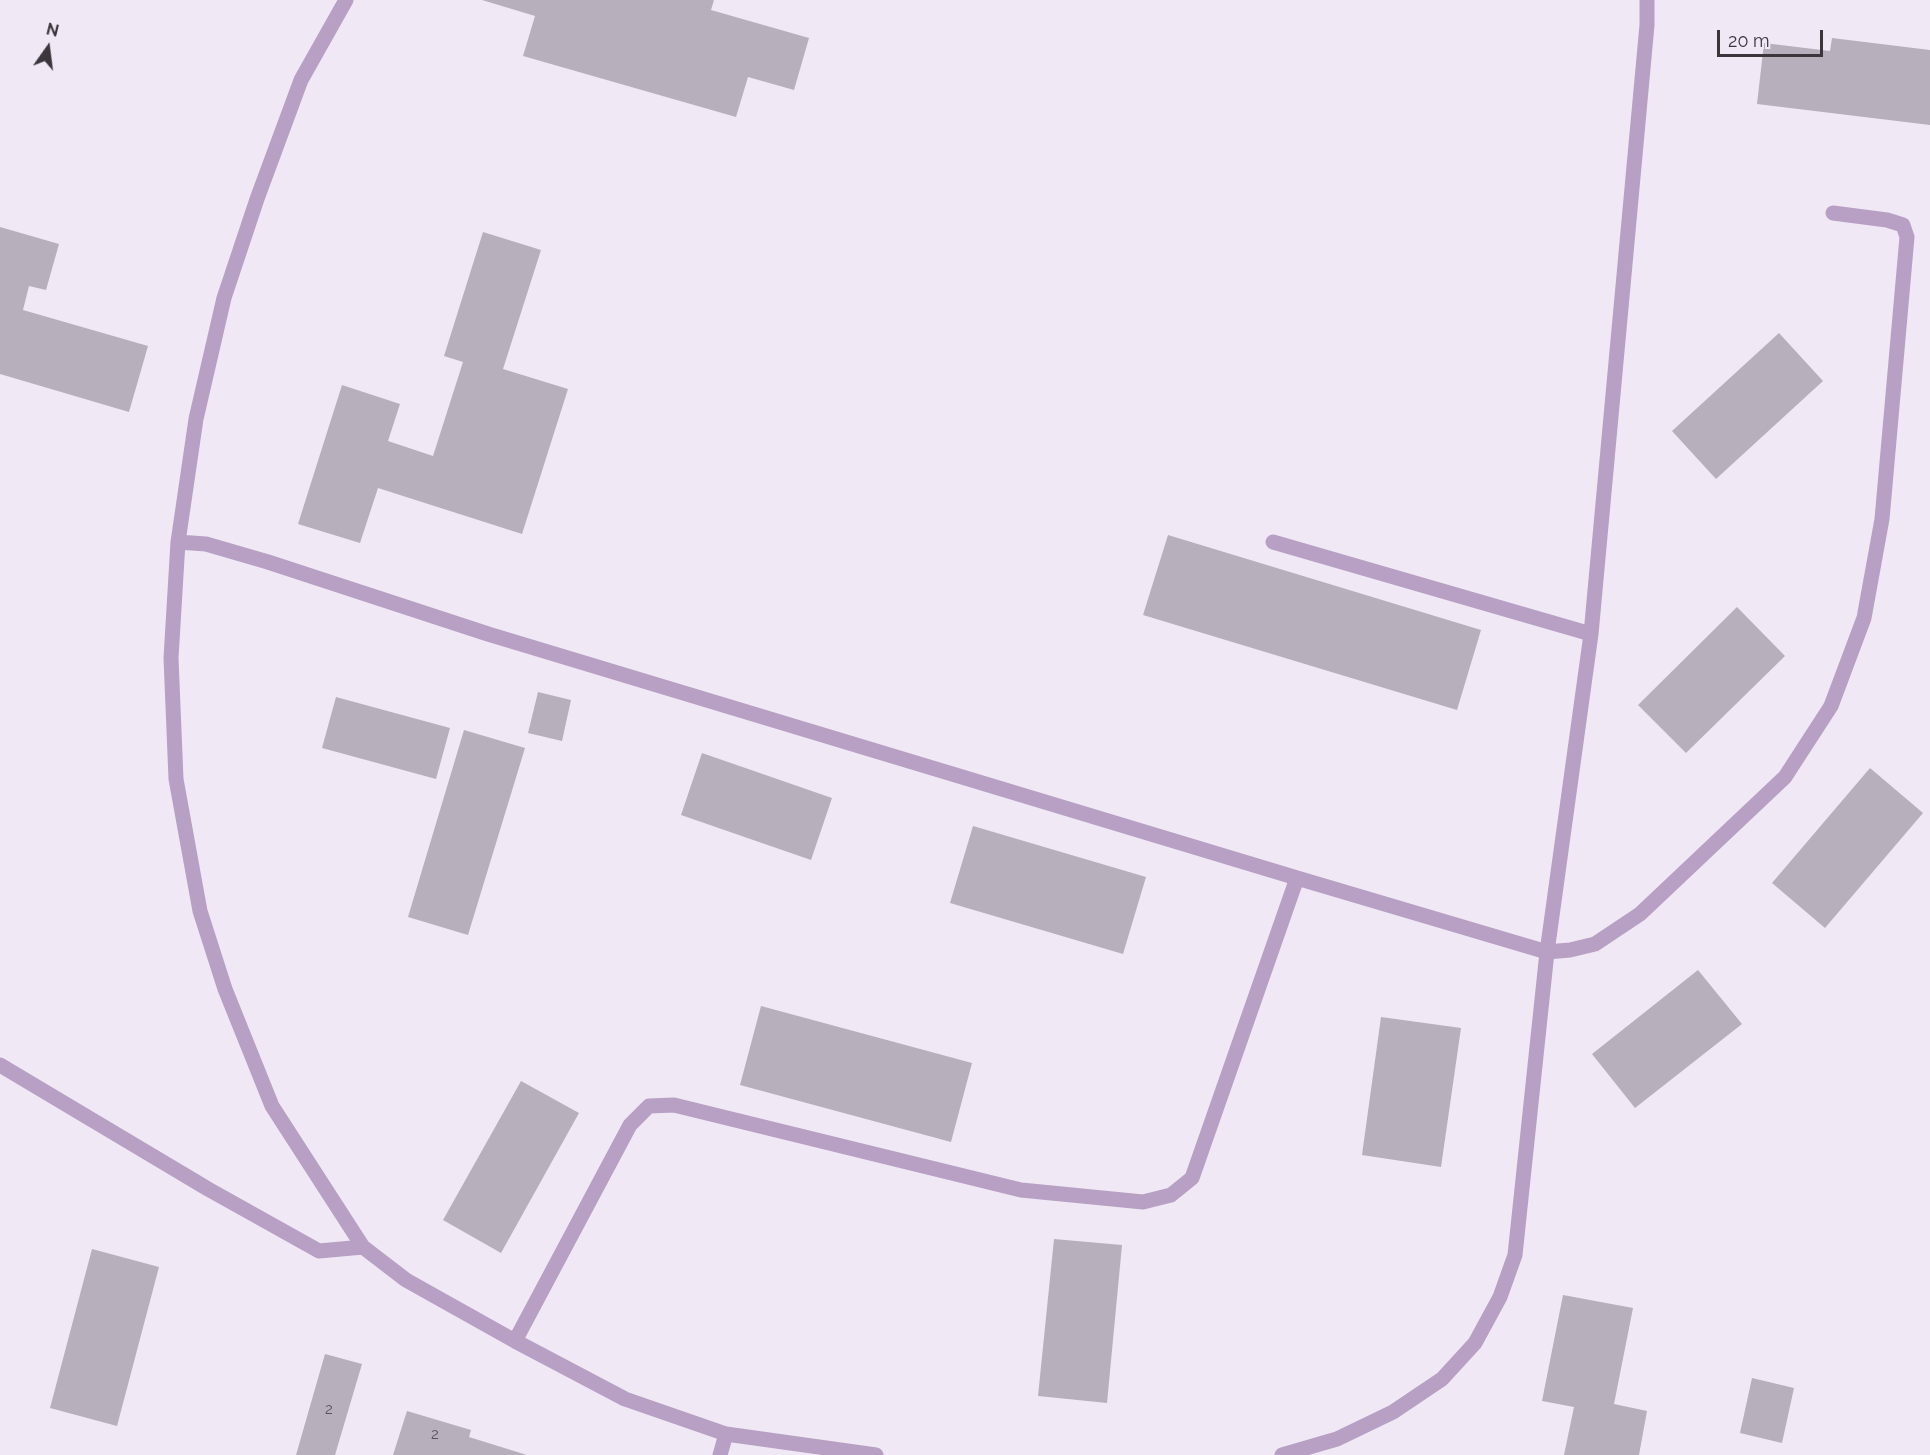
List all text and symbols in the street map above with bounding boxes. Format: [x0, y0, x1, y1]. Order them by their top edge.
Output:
north arrow [18, 18, 78, 78]
scale bar [1720, 18, 1826, 56]
text: N [44, 19, 61, 41]
text: 20 m [1728, 30, 1770, 51]
house number: 2 [325, 1400, 333, 1418]
house number: 2 [431, 1425, 439, 1443]

